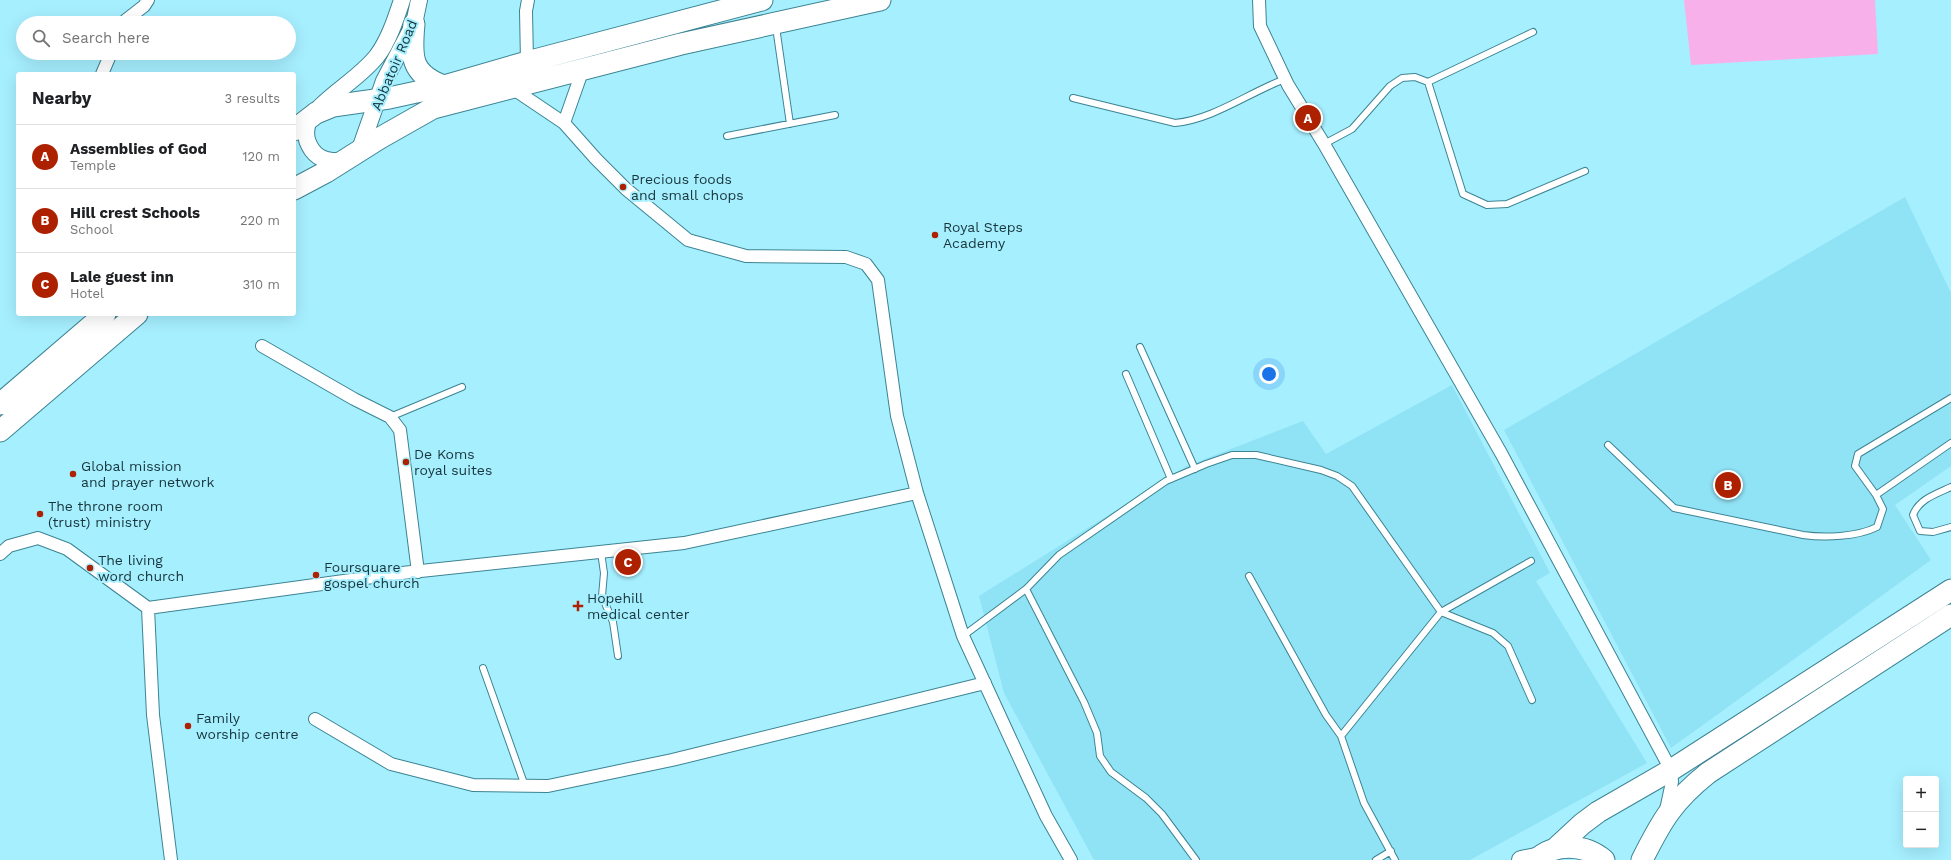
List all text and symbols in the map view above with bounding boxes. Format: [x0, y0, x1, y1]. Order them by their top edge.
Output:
search box [16, 16, 296, 60]
street label: Abbatoir Road [368, 17, 420, 113]
icon: search [30, 27, 52, 49]
text: Search here [62, 29, 150, 47]
text: Nearby [32, 88, 91, 108]
text: 3 results [225, 91, 280, 106]
pin: A [1295, 103, 1321, 133]
text: Assemblies of God [70, 140, 207, 158]
text: A [41, 149, 49, 164]
text: 120 m [242, 149, 280, 164]
text: Temple [70, 158, 116, 173]
place label: Precious foods and small chops [631, 171, 744, 203]
marker: Precious foods and small chops [618, 182, 628, 192]
text: Hill crest Schools [70, 204, 200, 222]
text: B [41, 213, 49, 228]
text: 220 m [240, 213, 280, 228]
place label: Royal Steps Academy [943, 219, 1023, 251]
text: School [70, 222, 113, 237]
marker: Royal Steps Academy [930, 230, 940, 240]
text: Lale guest inn [70, 268, 174, 286]
text: C [41, 277, 49, 292]
text: 310 m [242, 277, 280, 292]
text: Hotel [70, 286, 104, 301]
your location [1259, 364, 1279, 384]
place label: De Koms royal suites [414, 446, 492, 478]
marker: De Koms royal suites [401, 457, 411, 467]
place label: Global mission and prayer network [81, 458, 214, 490]
marker: Global mission and prayer network [68, 469, 78, 479]
pin: B [1715, 470, 1741, 500]
place label: The throne room (trust) ministry [48, 498, 163, 530]
marker: The throne room (trust) ministry [35, 509, 45, 519]
pin: C [615, 547, 641, 577]
place label: The living word church [98, 552, 184, 584]
place label: Foursquare gospel church [324, 559, 420, 591]
marker: The living word church [85, 563, 95, 573]
marker: Foursquare gospel church [311, 570, 321, 580]
place label: Hopehill medical center [587, 590, 690, 622]
marker: Hopehill medical center [572, 600, 584, 612]
place label: Family worship centre [196, 710, 299, 742]
marker: Family worship centre [183, 721, 193, 731]
map controls [1903, 776, 1939, 848]
button: + [1903, 776, 1939, 812]
button: − [1903, 812, 1939, 848]

